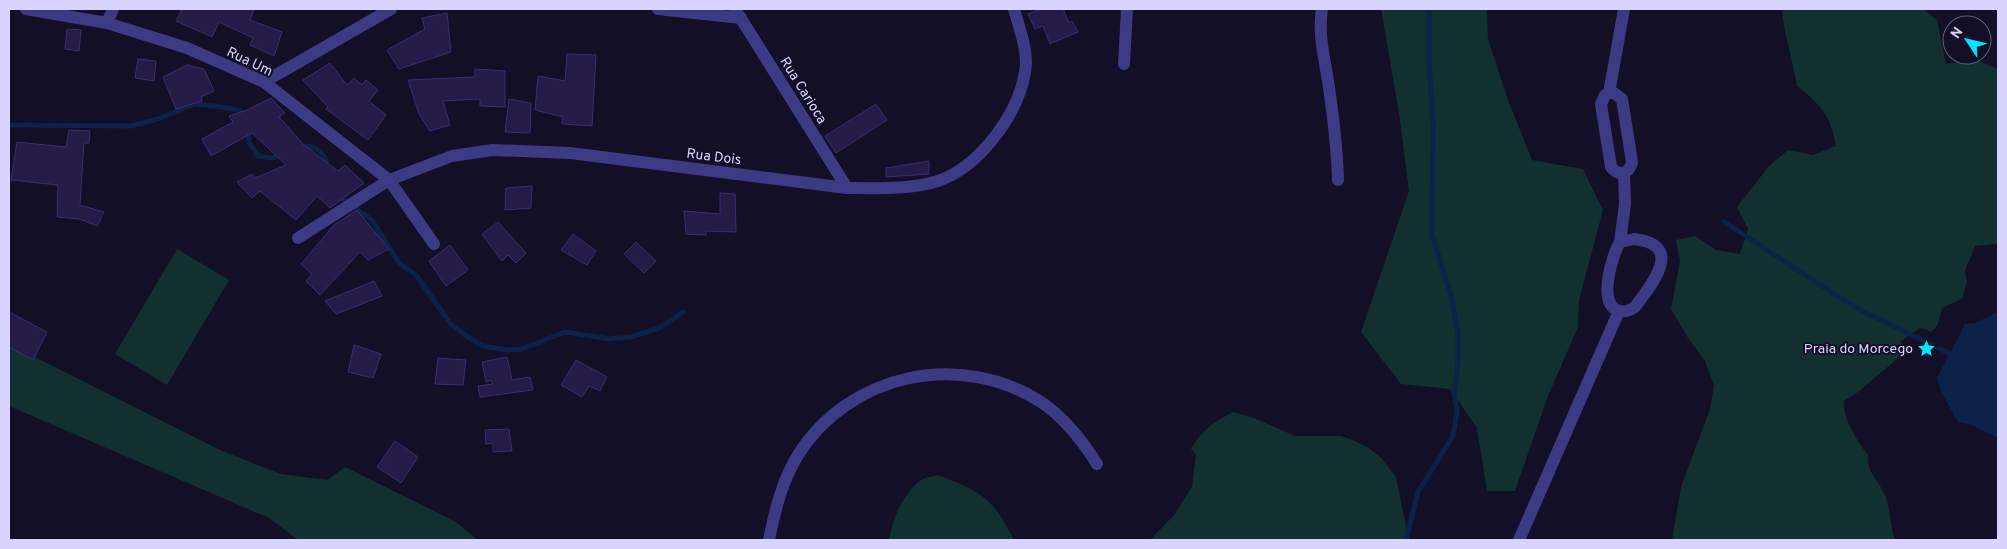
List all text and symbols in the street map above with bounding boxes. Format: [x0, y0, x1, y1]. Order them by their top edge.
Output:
north arrow [1942, 15, 1992, 65]
text: N [1948, 24, 1967, 42]
street label: Rua Um [223, 44, 275, 81]
street label: Rua Carioca [776, 54, 830, 127]
street label: Rua Dois [685, 146, 742, 169]
place icon: Praia do Morcego [1917, 338, 1937, 358]
place label: Praia do Morcego [1804, 341, 1913, 358]

